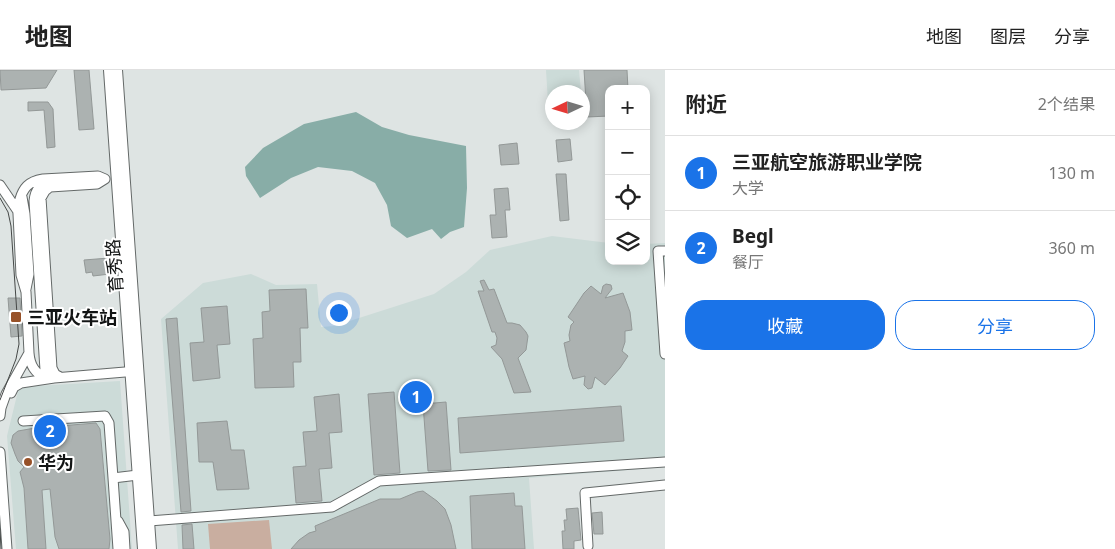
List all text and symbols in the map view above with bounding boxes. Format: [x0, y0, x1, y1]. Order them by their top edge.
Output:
text: 地图 [25, 19, 73, 52]
text: 地图 [926, 24, 962, 48]
text: 图层 [990, 24, 1026, 48]
text: 分享 [1054, 24, 1090, 48]
north arrow [545, 85, 590, 130]
map controls [605, 85, 650, 265]
button: + [605, 85, 650, 130]
text: 附近 [685, 90, 727, 118]
text: 2个结果 [1038, 93, 1095, 115]
button: − [605, 130, 650, 175]
text: 三亚航空旅游职业学院 [732, 149, 922, 175]
text: 1 [696, 162, 706, 184]
text: 130 m [1048, 162, 1095, 184]
button: locate [605, 175, 650, 220]
text: 大学 [732, 177, 764, 199]
button: layers [605, 220, 650, 265]
text: Begl [732, 223, 774, 249]
text: 2 [696, 237, 706, 259]
text: 360 m [1048, 237, 1095, 259]
street label: 育秀路 [100, 238, 128, 294]
text: 餐厅 [732, 251, 764, 273]
your location [326, 300, 352, 326]
button: 收藏 [685, 300, 885, 350]
button: 分享 [895, 300, 1095, 350]
place label: 三亚火车站 [27, 305, 117, 329]
marker: 三亚火车站 [9, 310, 23, 324]
pin: 1 [400, 378, 432, 416]
pin: 2 [34, 412, 66, 450]
place label: 华为 [38, 450, 74, 474]
marker: 华为 [22, 456, 34, 468]

